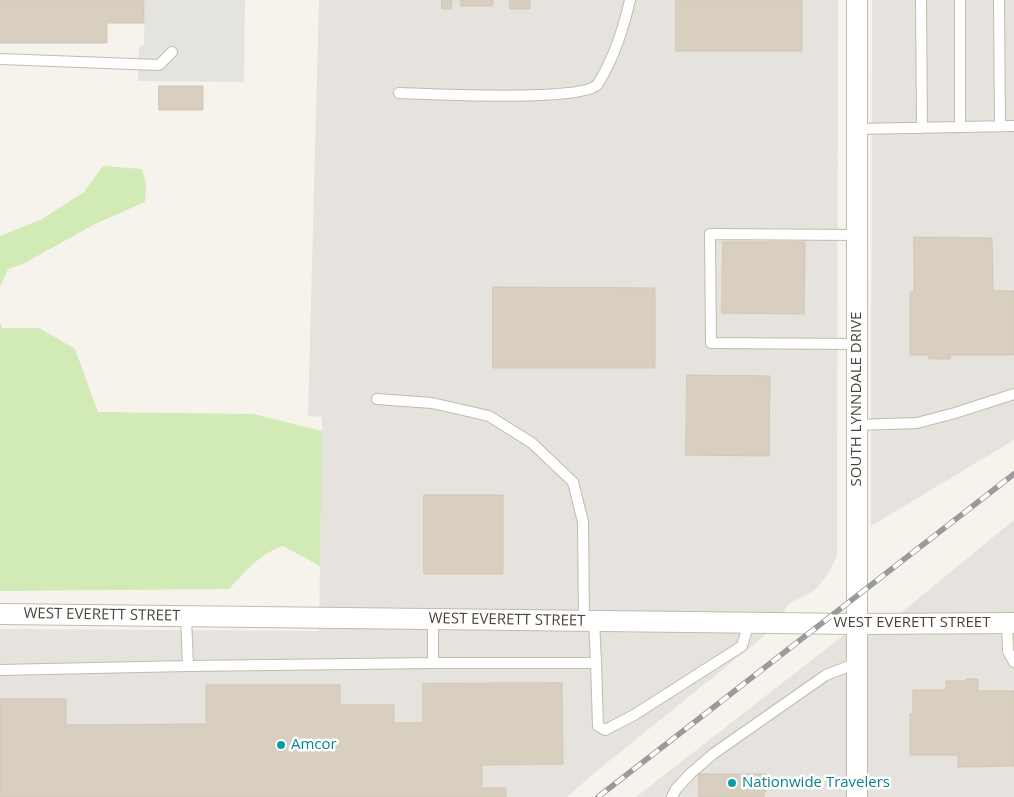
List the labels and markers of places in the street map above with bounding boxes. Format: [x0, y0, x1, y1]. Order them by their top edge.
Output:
place label: Amcor [291, 736, 337, 754]
marker: Amcor [275, 739, 287, 751]
place label: Nationwide Travelers [742, 774, 890, 792]
marker: Nationwide Travelers [726, 777, 738, 789]

